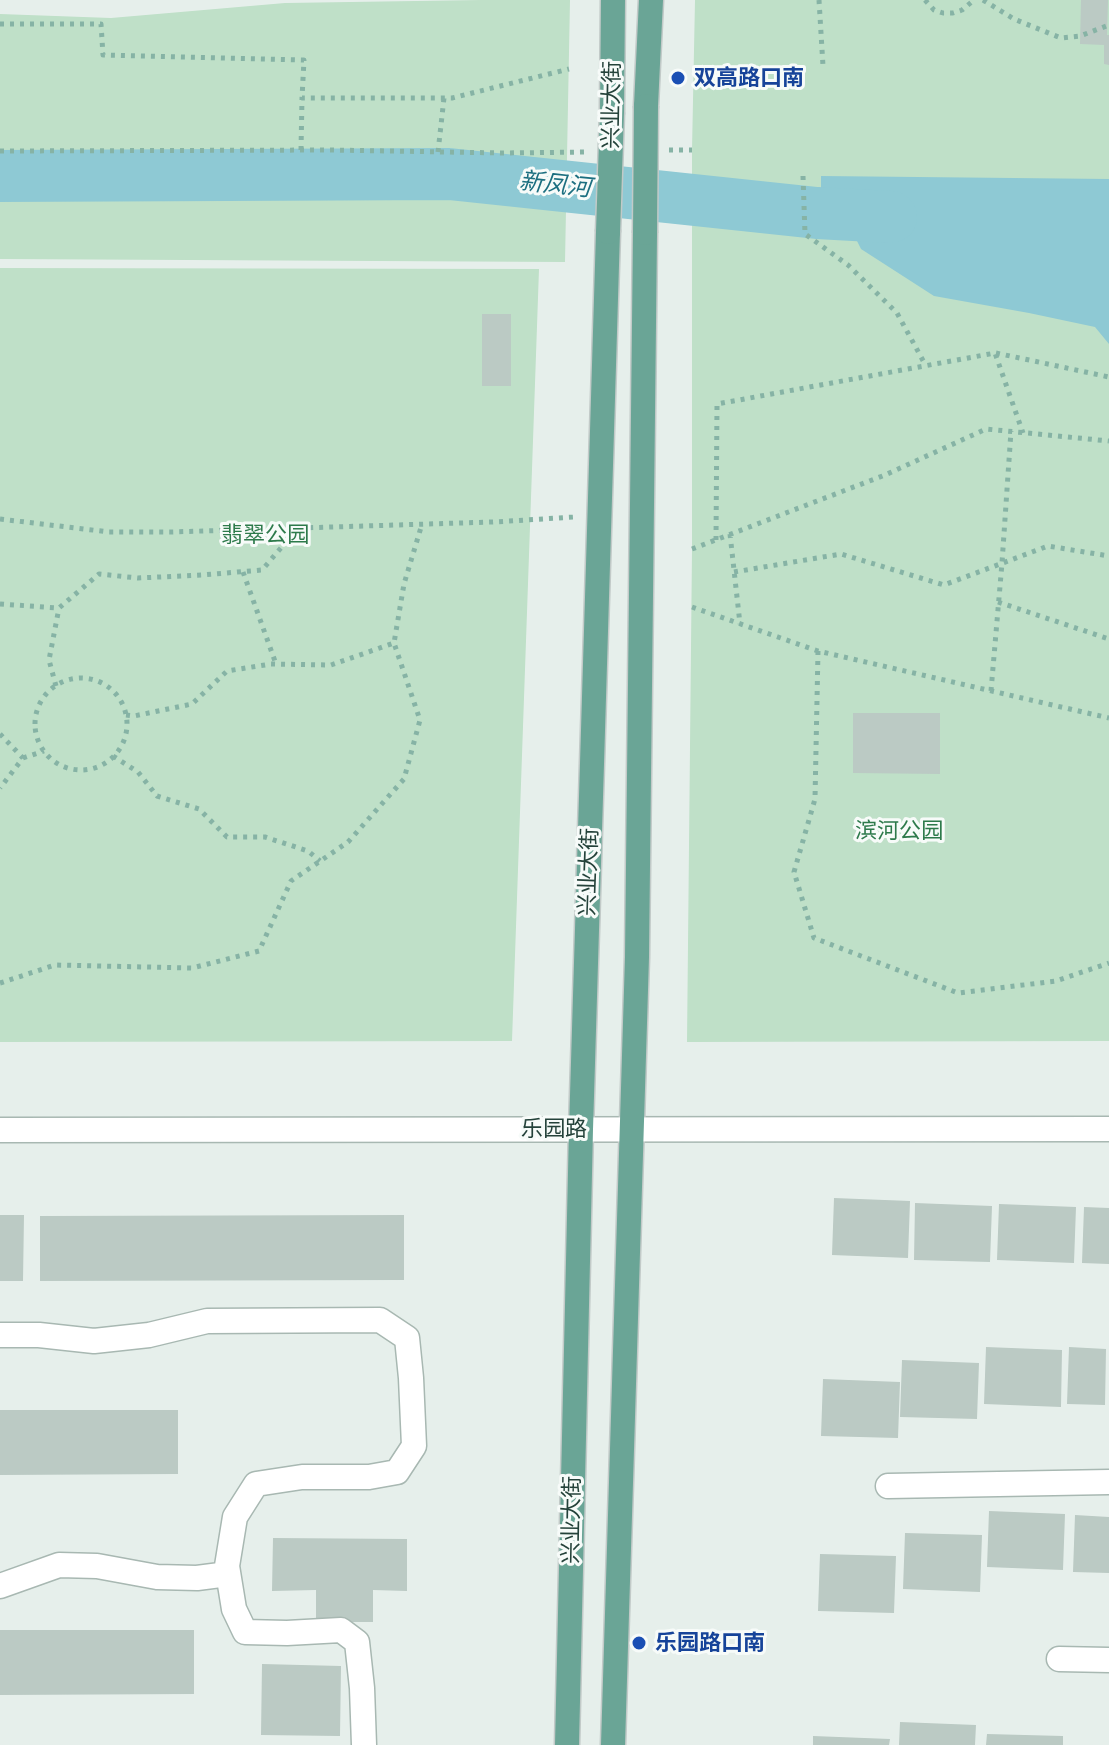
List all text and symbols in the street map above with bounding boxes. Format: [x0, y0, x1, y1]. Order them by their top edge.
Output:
street label: 兴业大街 [598, 61, 626, 149]
place label: 双高路口南 [694, 65, 804, 91]
marker: 双高路口南 [669, 69, 687, 87]
water label: 新凤河 [518, 167, 592, 203]
park label: 翡翠公园 [221, 522, 309, 548]
park label: 滨河公园 [855, 818, 943, 844]
street label: 兴业大街 [574, 828, 604, 916]
street label: 乐园路 [521, 1116, 587, 1142]
street label: 兴业大街 [558, 1476, 586, 1564]
place label: 乐园路口南 [655, 1630, 765, 1656]
marker: 乐园路口南 [630, 1634, 648, 1652]

